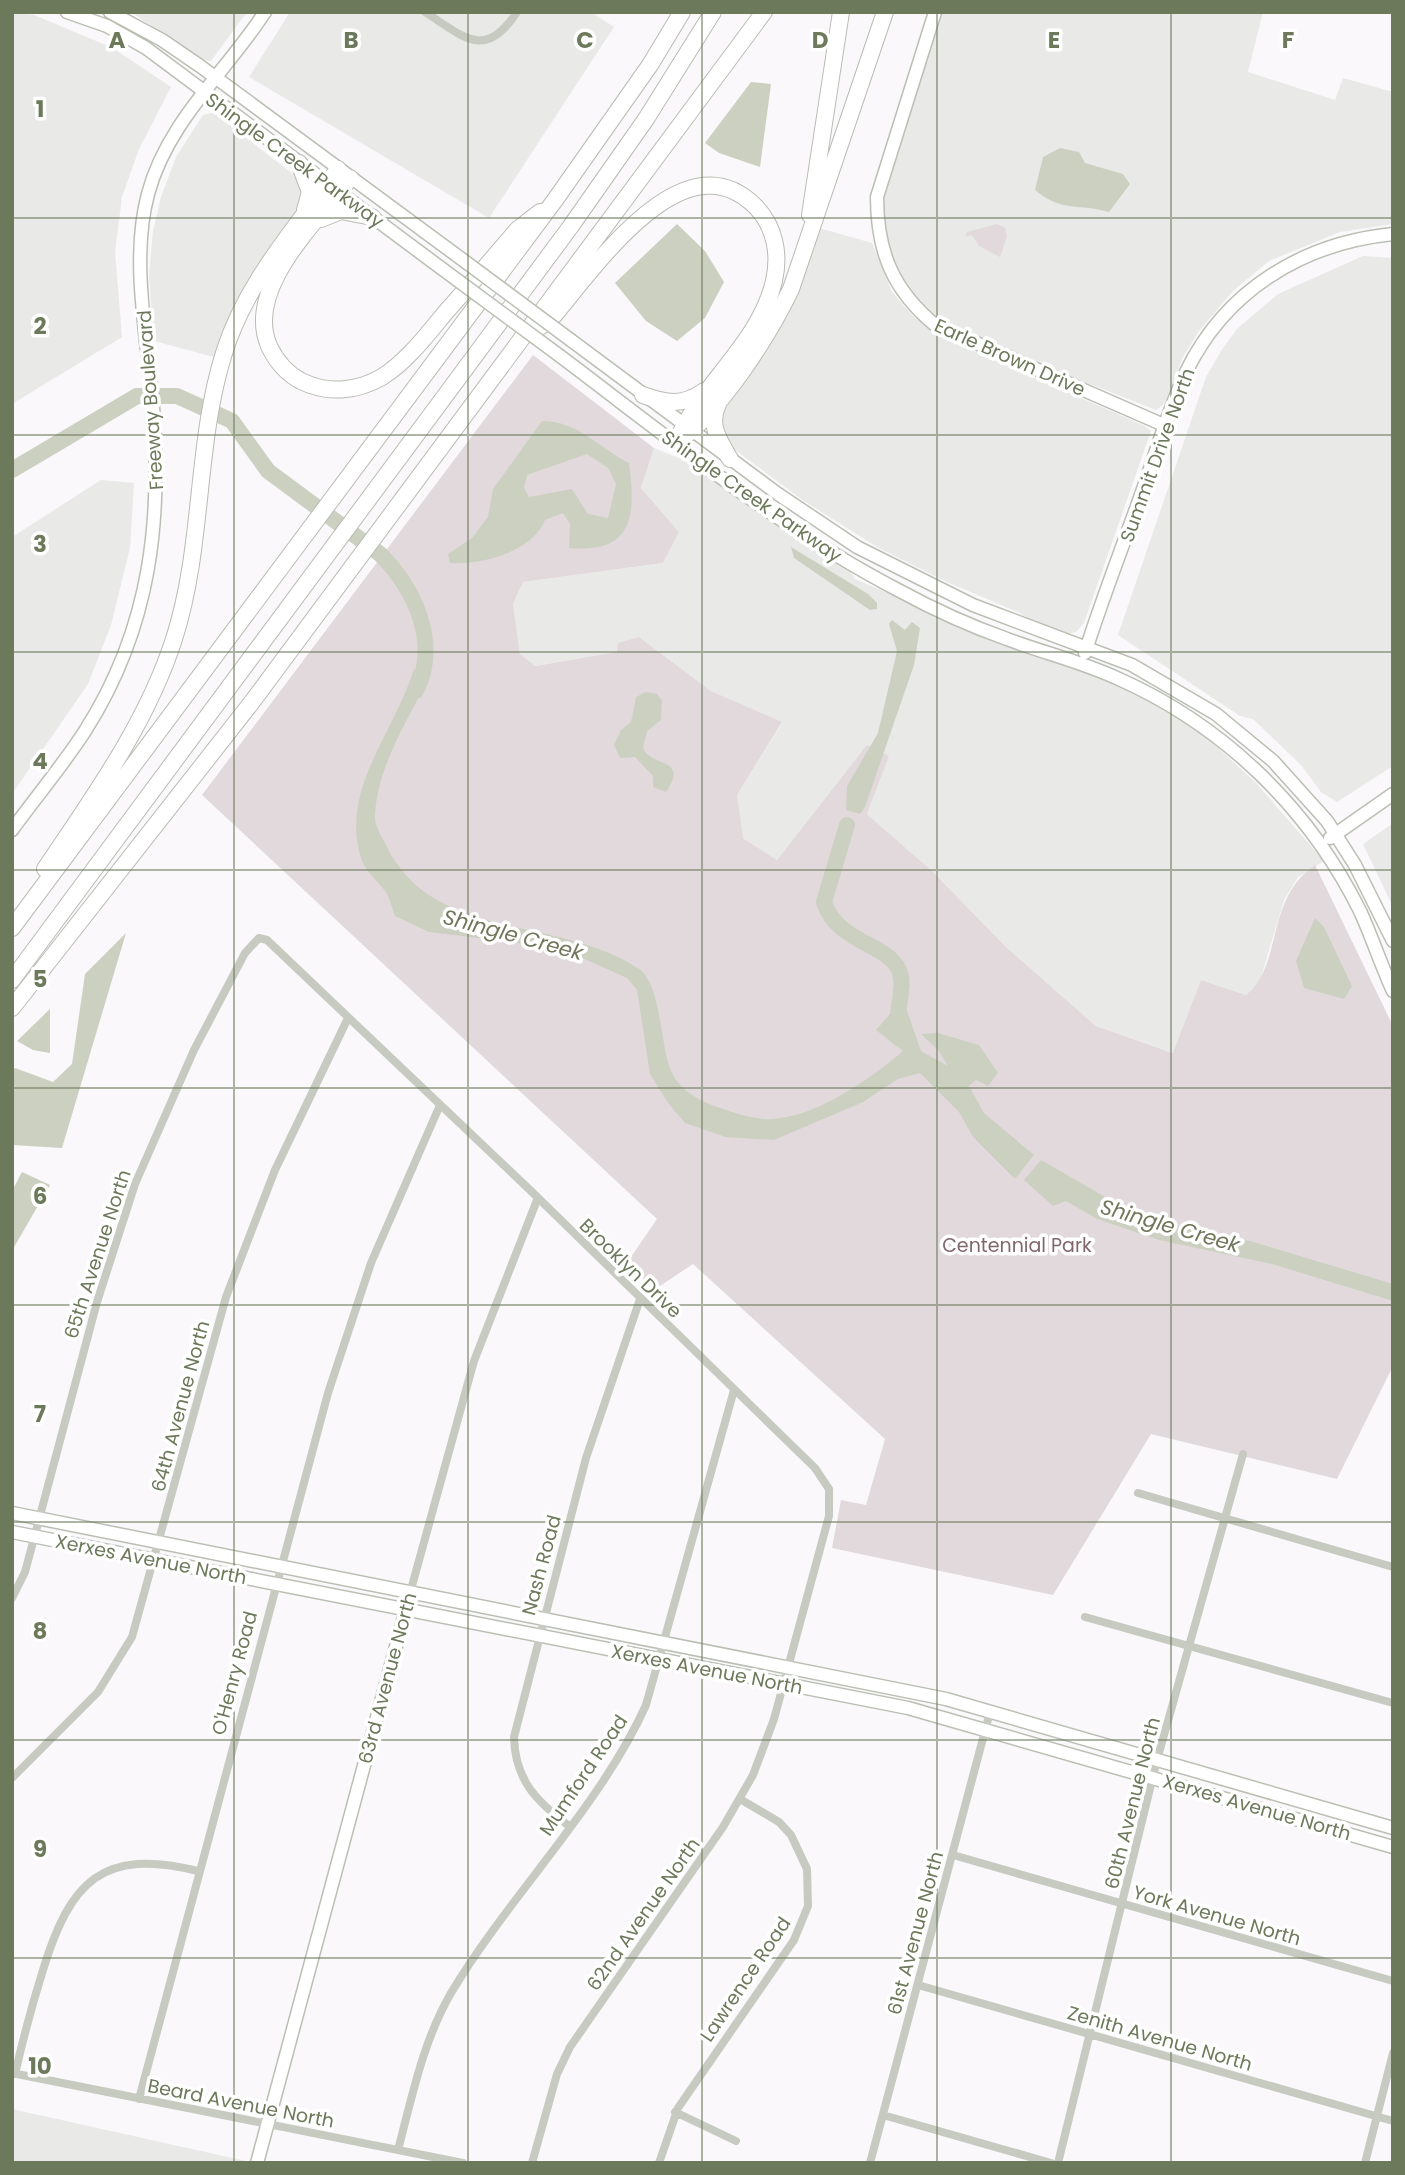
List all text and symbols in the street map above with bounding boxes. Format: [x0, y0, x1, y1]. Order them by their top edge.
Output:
text: A [109, 24, 126, 56]
text: B [343, 24, 359, 56]
text: C [576, 24, 594, 56]
text: D [812, 24, 828, 56]
text: E [1048, 24, 1060, 56]
text: F [1282, 24, 1294, 56]
street label: Shingle Creek Parkway [200, 86, 390, 235]
text: 1 [36, 93, 44, 125]
street label: Freeway Boulevard [131, 309, 170, 491]
text: 2 [33, 310, 47, 342]
street label: Earle Brown Drive [930, 312, 1090, 403]
street label: Summit Drive North [1113, 364, 1202, 546]
street label: Shingle Creek Parkway [656, 424, 848, 569]
text: 3 [33, 528, 47, 560]
text: 4 [32, 745, 48, 777]
water label: Shingle Creek [440, 902, 587, 967]
text: 5 [33, 963, 47, 995]
street label: 65th Avenue North [57, 1166, 138, 1342]
text: 6 [33, 1180, 47, 1212]
water label: Shingle Creek [1097, 1192, 1244, 1260]
street label: Brooklyn Drive [573, 1212, 688, 1324]
park label: Centennial Park [942, 1232, 1092, 1259]
street label: 64th Avenue North [145, 1318, 216, 1495]
text: 7 [34, 1398, 46, 1430]
street label: Nash Road [515, 1512, 568, 1618]
street label: Xerxes Avenue North [53, 1528, 249, 1591]
street label: 63rd Avenue North [352, 1589, 423, 1767]
street label: O'Henry Road [205, 1608, 264, 1738]
text: 8 [33, 1615, 47, 1647]
street label: Xerxes Avenue North [609, 1638, 805, 1701]
street label: Mumford Road [533, 1709, 634, 1841]
street label: 60th Avenue North [1098, 1714, 1167, 1892]
street label: Xerxes Avenue North [1160, 1768, 1354, 1847]
street label: 62nd Avenue North [580, 1832, 706, 1996]
text: 9 [33, 1833, 47, 1865]
street label: 61st Avenue North [881, 1848, 950, 2018]
street label: York Avenue North [1130, 1879, 1304, 1952]
street label: Lawrence Road [694, 1911, 797, 2047]
street label: Zenith Avenue North [1064, 1999, 1255, 2078]
text: 10 [28, 2050, 52, 2082]
street label: Beard Avenue North [145, 2072, 336, 2135]

